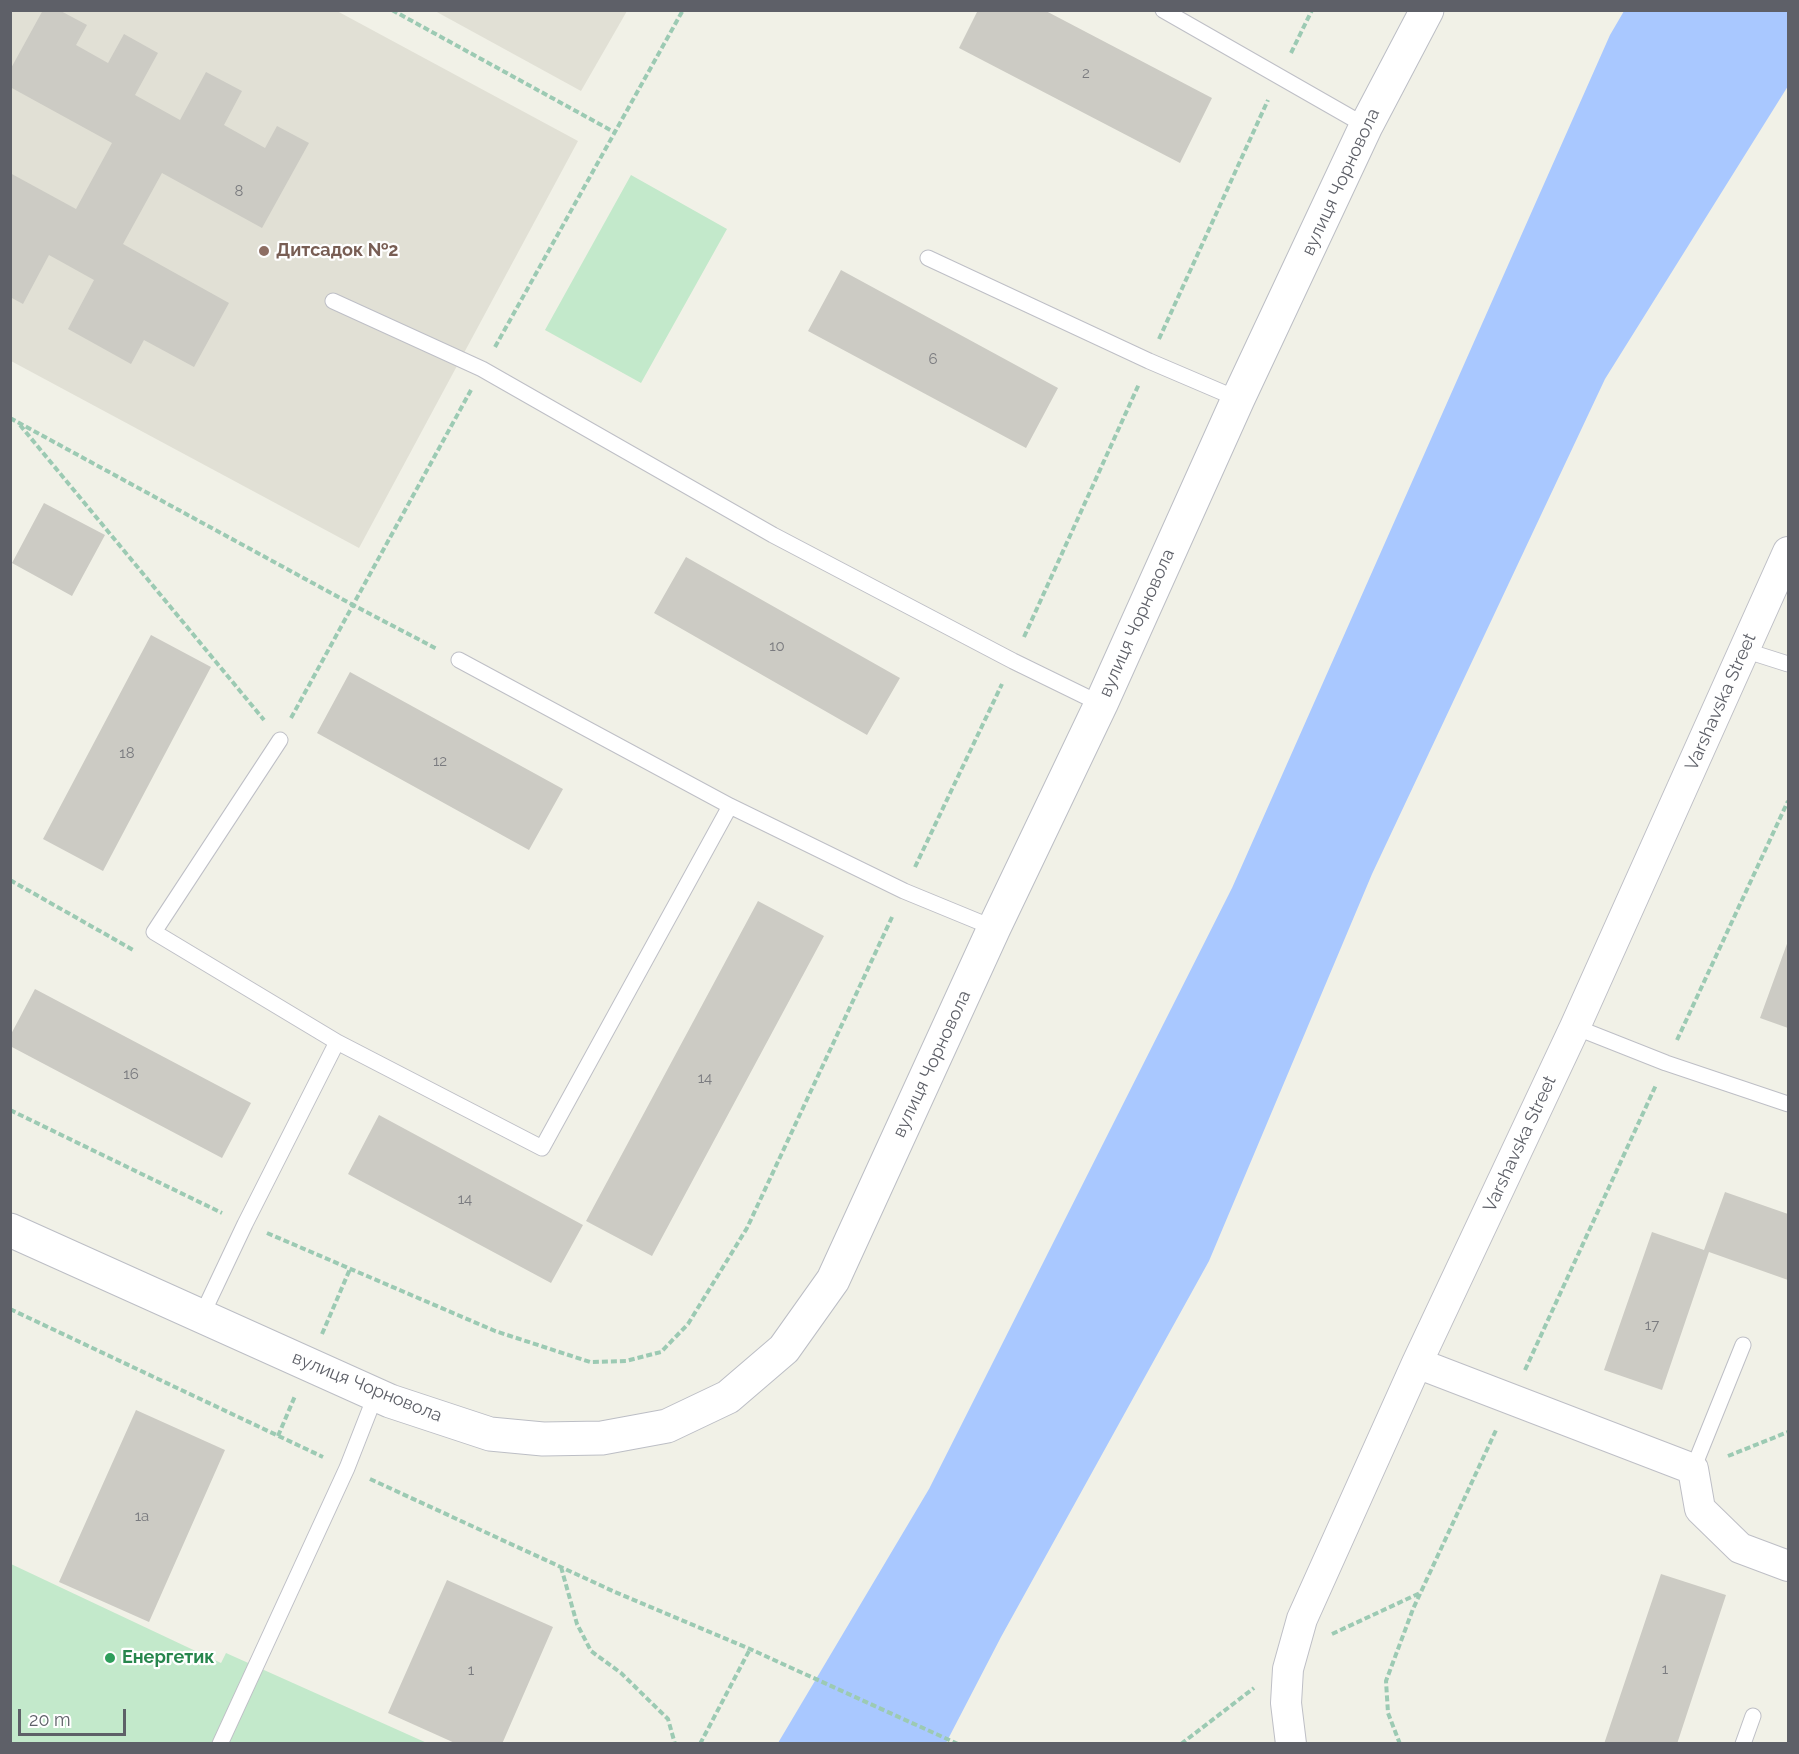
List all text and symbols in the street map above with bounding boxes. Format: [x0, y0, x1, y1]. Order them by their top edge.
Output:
house number: 2 [1082, 64, 1090, 82]
street label: вулиця Чорновола [1297, 105, 1385, 259]
house number: 8 [235, 182, 243, 200]
place label: Дитсадок №2 [276, 240, 398, 262]
marker: Дитсадок №2 [257, 244, 271, 258]
house number: 6 [928, 350, 938, 368]
street label: вулиця Чорновола [1095, 546, 1179, 700]
street label: Varshavska Street [1681, 630, 1761, 774]
house number: 10 [769, 637, 785, 655]
house number: 18 [119, 744, 135, 762]
house number: 12 [433, 752, 447, 770]
street label: вулиця Чорновола [888, 987, 976, 1141]
house number: 16 [123, 1065, 139, 1083]
house number: 14 [698, 1069, 712, 1087]
street label: Varshavska Street [1479, 1072, 1561, 1216]
house number: 14 [458, 1190, 472, 1208]
house number: 17 [1645, 1316, 1659, 1334]
street label: вулиця Чорновола [289, 1347, 445, 1427]
house number: 1а [135, 1507, 149, 1525]
place label: Енергетик [122, 1647, 214, 1669]
marker: Енергетик [103, 1651, 117, 1665]
house number: 1 [1662, 1660, 1668, 1678]
house number: 1 [468, 1661, 474, 1679]
scale bar [21, 1697, 129, 1735]
text: 20 m [29, 1709, 71, 1730]

